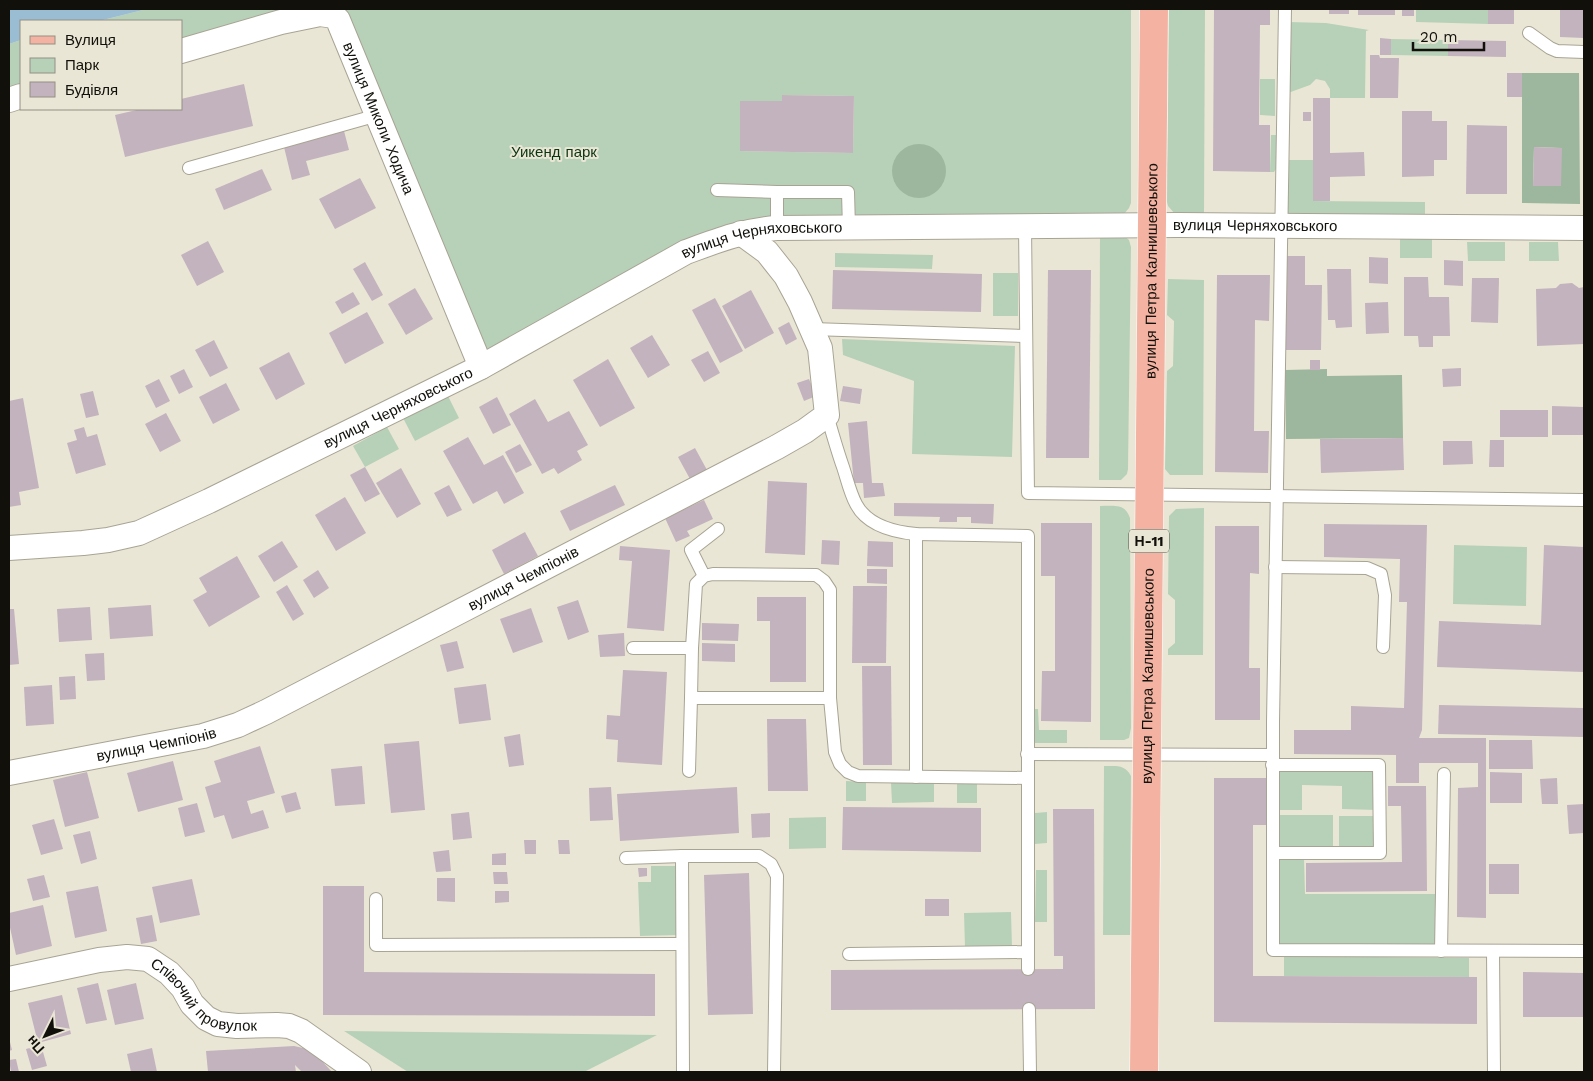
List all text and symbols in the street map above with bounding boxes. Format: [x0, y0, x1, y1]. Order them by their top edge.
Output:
legend [20, 20, 182, 110]
scale bar [1413, 20, 1484, 52]
text: 20 m [1420, 28, 1458, 46]
text: Вулиця [65, 31, 116, 49]
street label: вулиця Миколи Ходича [339, 40, 418, 198]
text: Парк [65, 56, 99, 74]
text: Будівля [65, 81, 118, 99]
park label: Уикенд парк [511, 143, 597, 161]
street label: вулиця Петра Калнишевського [1142, 163, 1162, 379]
street label: вулиця Черняховського [1173, 216, 1337, 235]
street label: вулиця Черняховського [678, 219, 842, 262]
street label: вулиця Черняховського [321, 363, 476, 452]
road number: Н-11 [1129, 530, 1169, 552]
street label: вулиця Чемпіонів [465, 542, 582, 615]
street label: вулиця Петра Калнишевського [1138, 568, 1158, 784]
street label: вулиця Чемпіонів [95, 723, 219, 765]
street label: Співочий провулок [147, 954, 258, 1035]
north arrow [20, 1011, 70, 1061]
text: Пн [23, 1032, 47, 1057]

